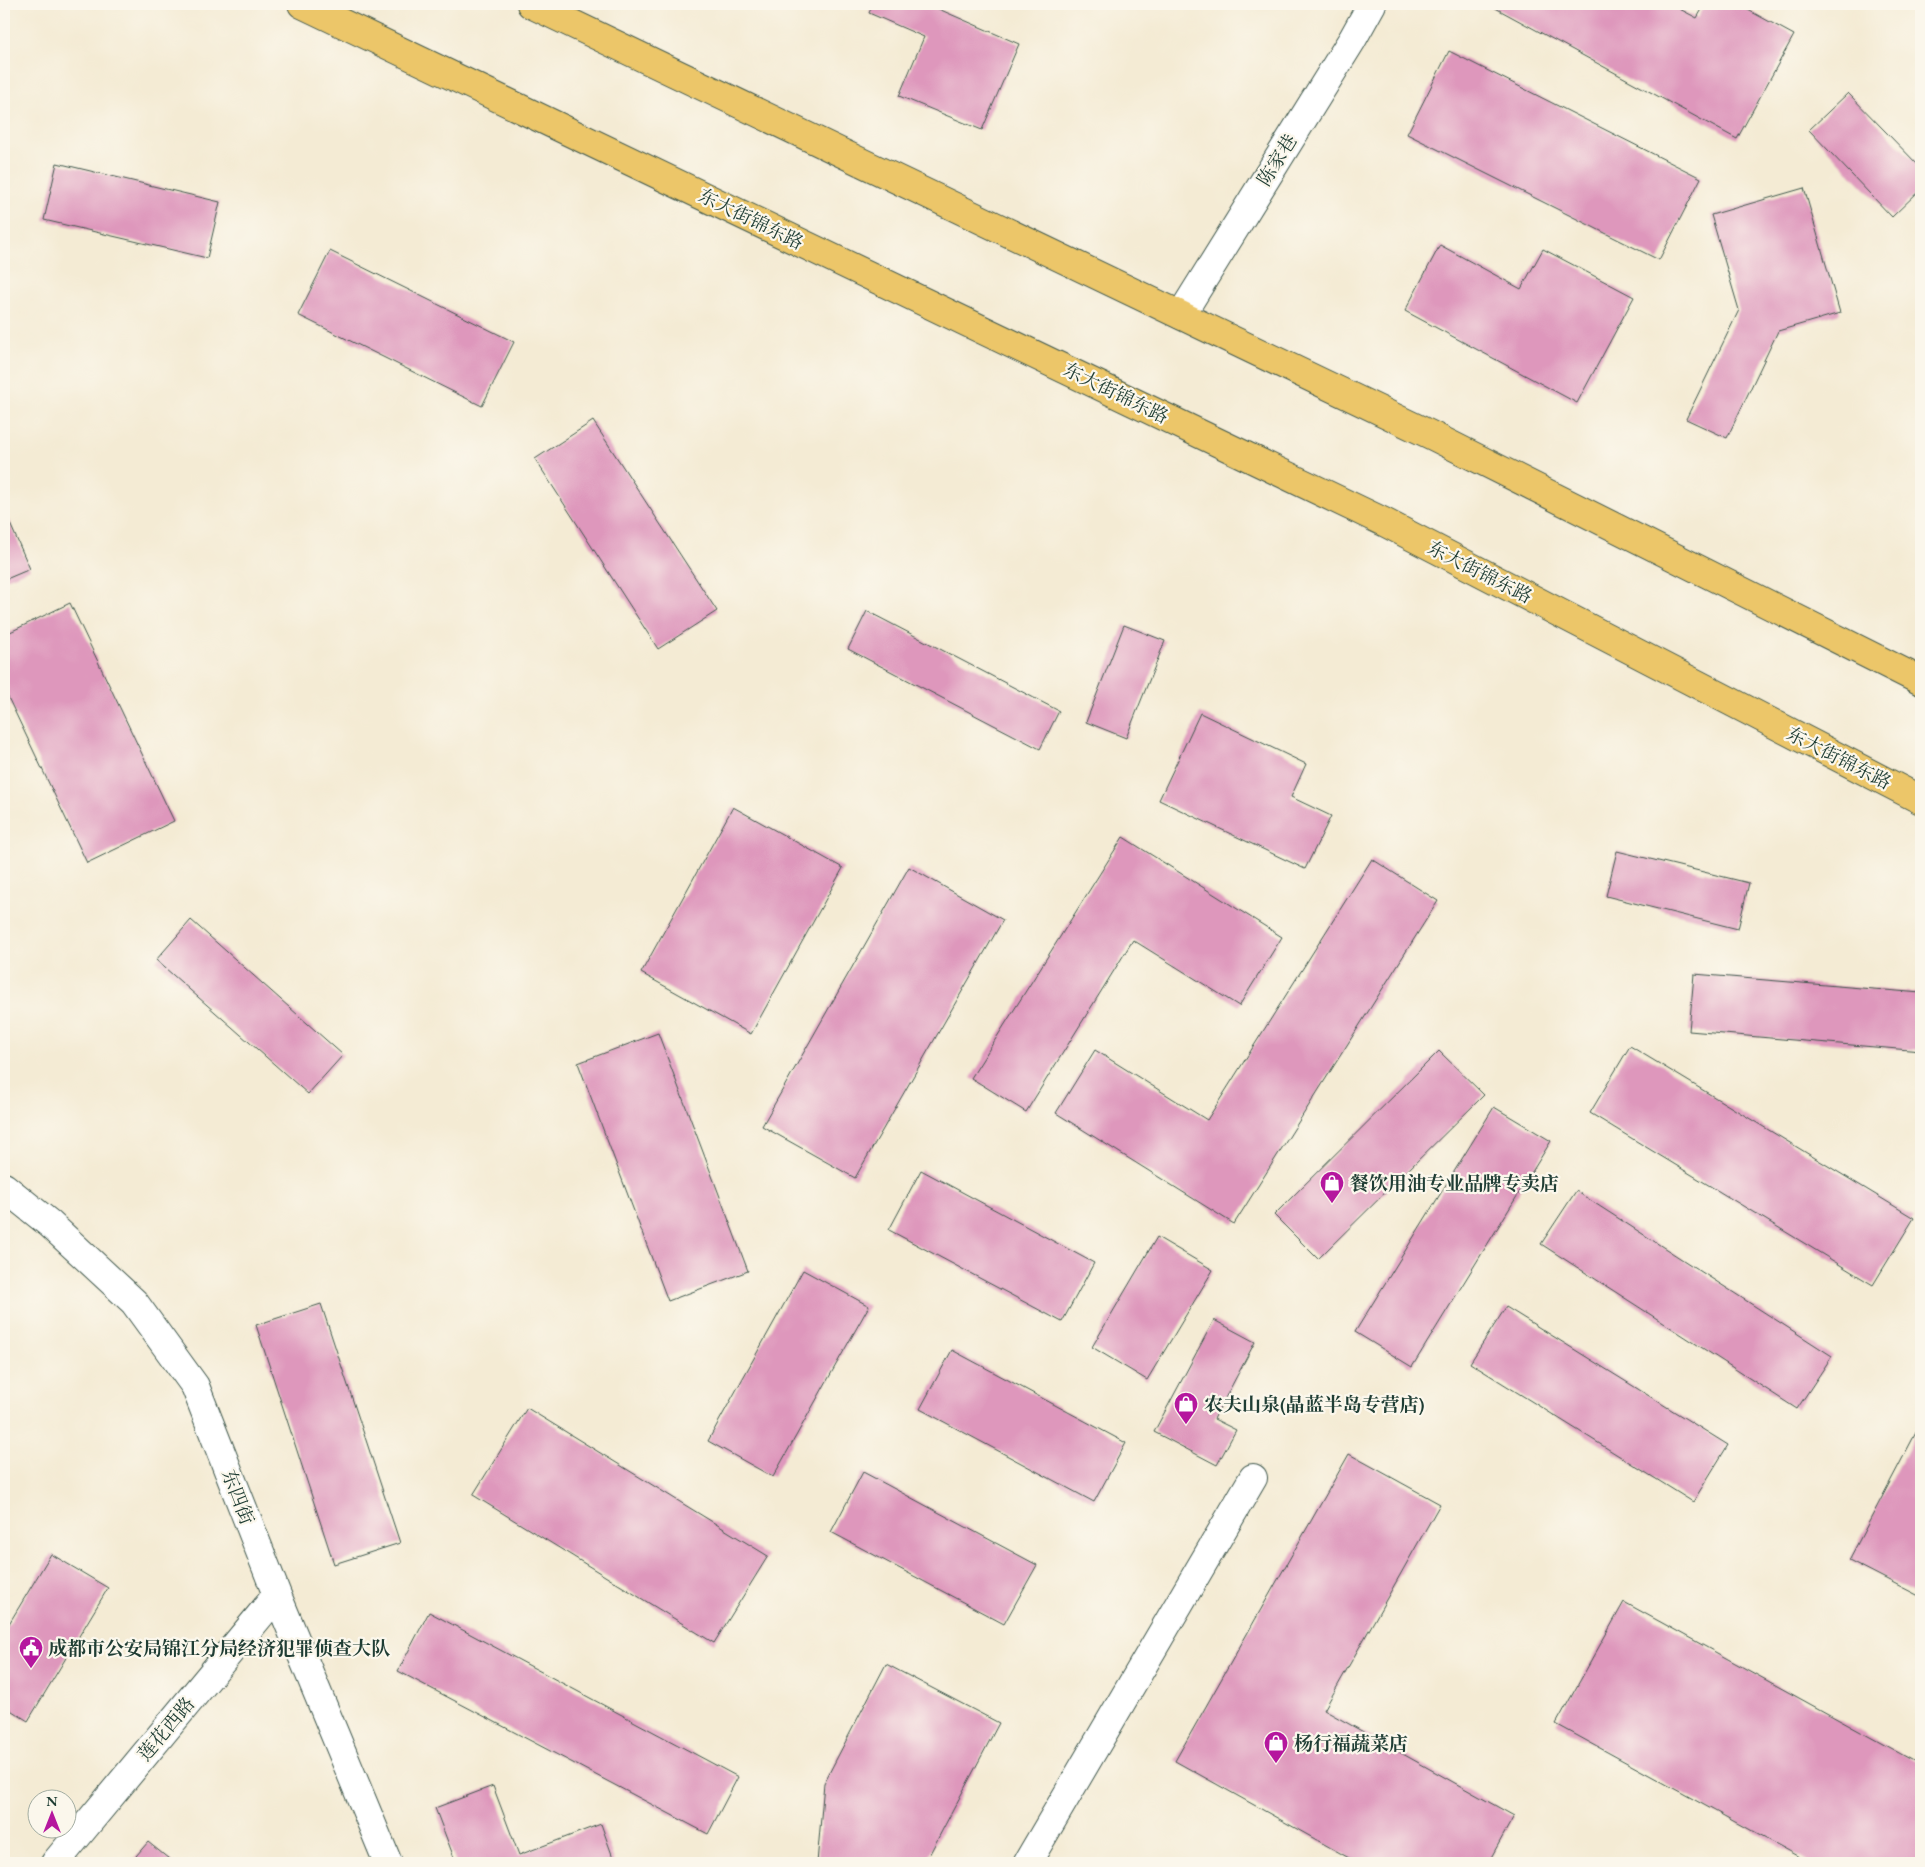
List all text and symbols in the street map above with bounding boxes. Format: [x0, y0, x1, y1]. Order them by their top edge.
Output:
street label: 陈家巷 [1251, 129, 1303, 191]
street label: 东大街锦东路 [694, 183, 808, 255]
street label: 东大街锦东路 [1059, 357, 1173, 429]
street label: 东大街锦东路 [1424, 535, 1536, 609]
street label: 东大街锦东路 [1783, 721, 1895, 795]
shop icon: 餐饮用油专业品牌专卖店 [1319, 1170, 1345, 1204]
place label: 餐饮用油专业品牌专卖店 [1350, 1171, 1559, 1196]
shop icon: 农夫山泉(晶蓝半岛专营店) [1173, 1391, 1199, 1425]
place label: 农夫山泉(晶蓝半岛专营店) [1204, 1392, 1425, 1417]
street label: 东四街 [216, 1466, 260, 1528]
public building icon: 成都市公安局锦江分局经济犯罪侦查大队 [18, 1635, 44, 1669]
place label: 成都市公安局锦江分局经济犯罪侦查大队 [48, 1636, 390, 1661]
street label: 莲花西路 [132, 1692, 200, 1766]
shop icon: 杨行福蔬菜店 [1263, 1730, 1289, 1764]
place label: 杨行福蔬菜店 [1294, 1731, 1408, 1756]
north arrow [28, 1790, 78, 1840]
text: N [46, 1792, 58, 1810]

